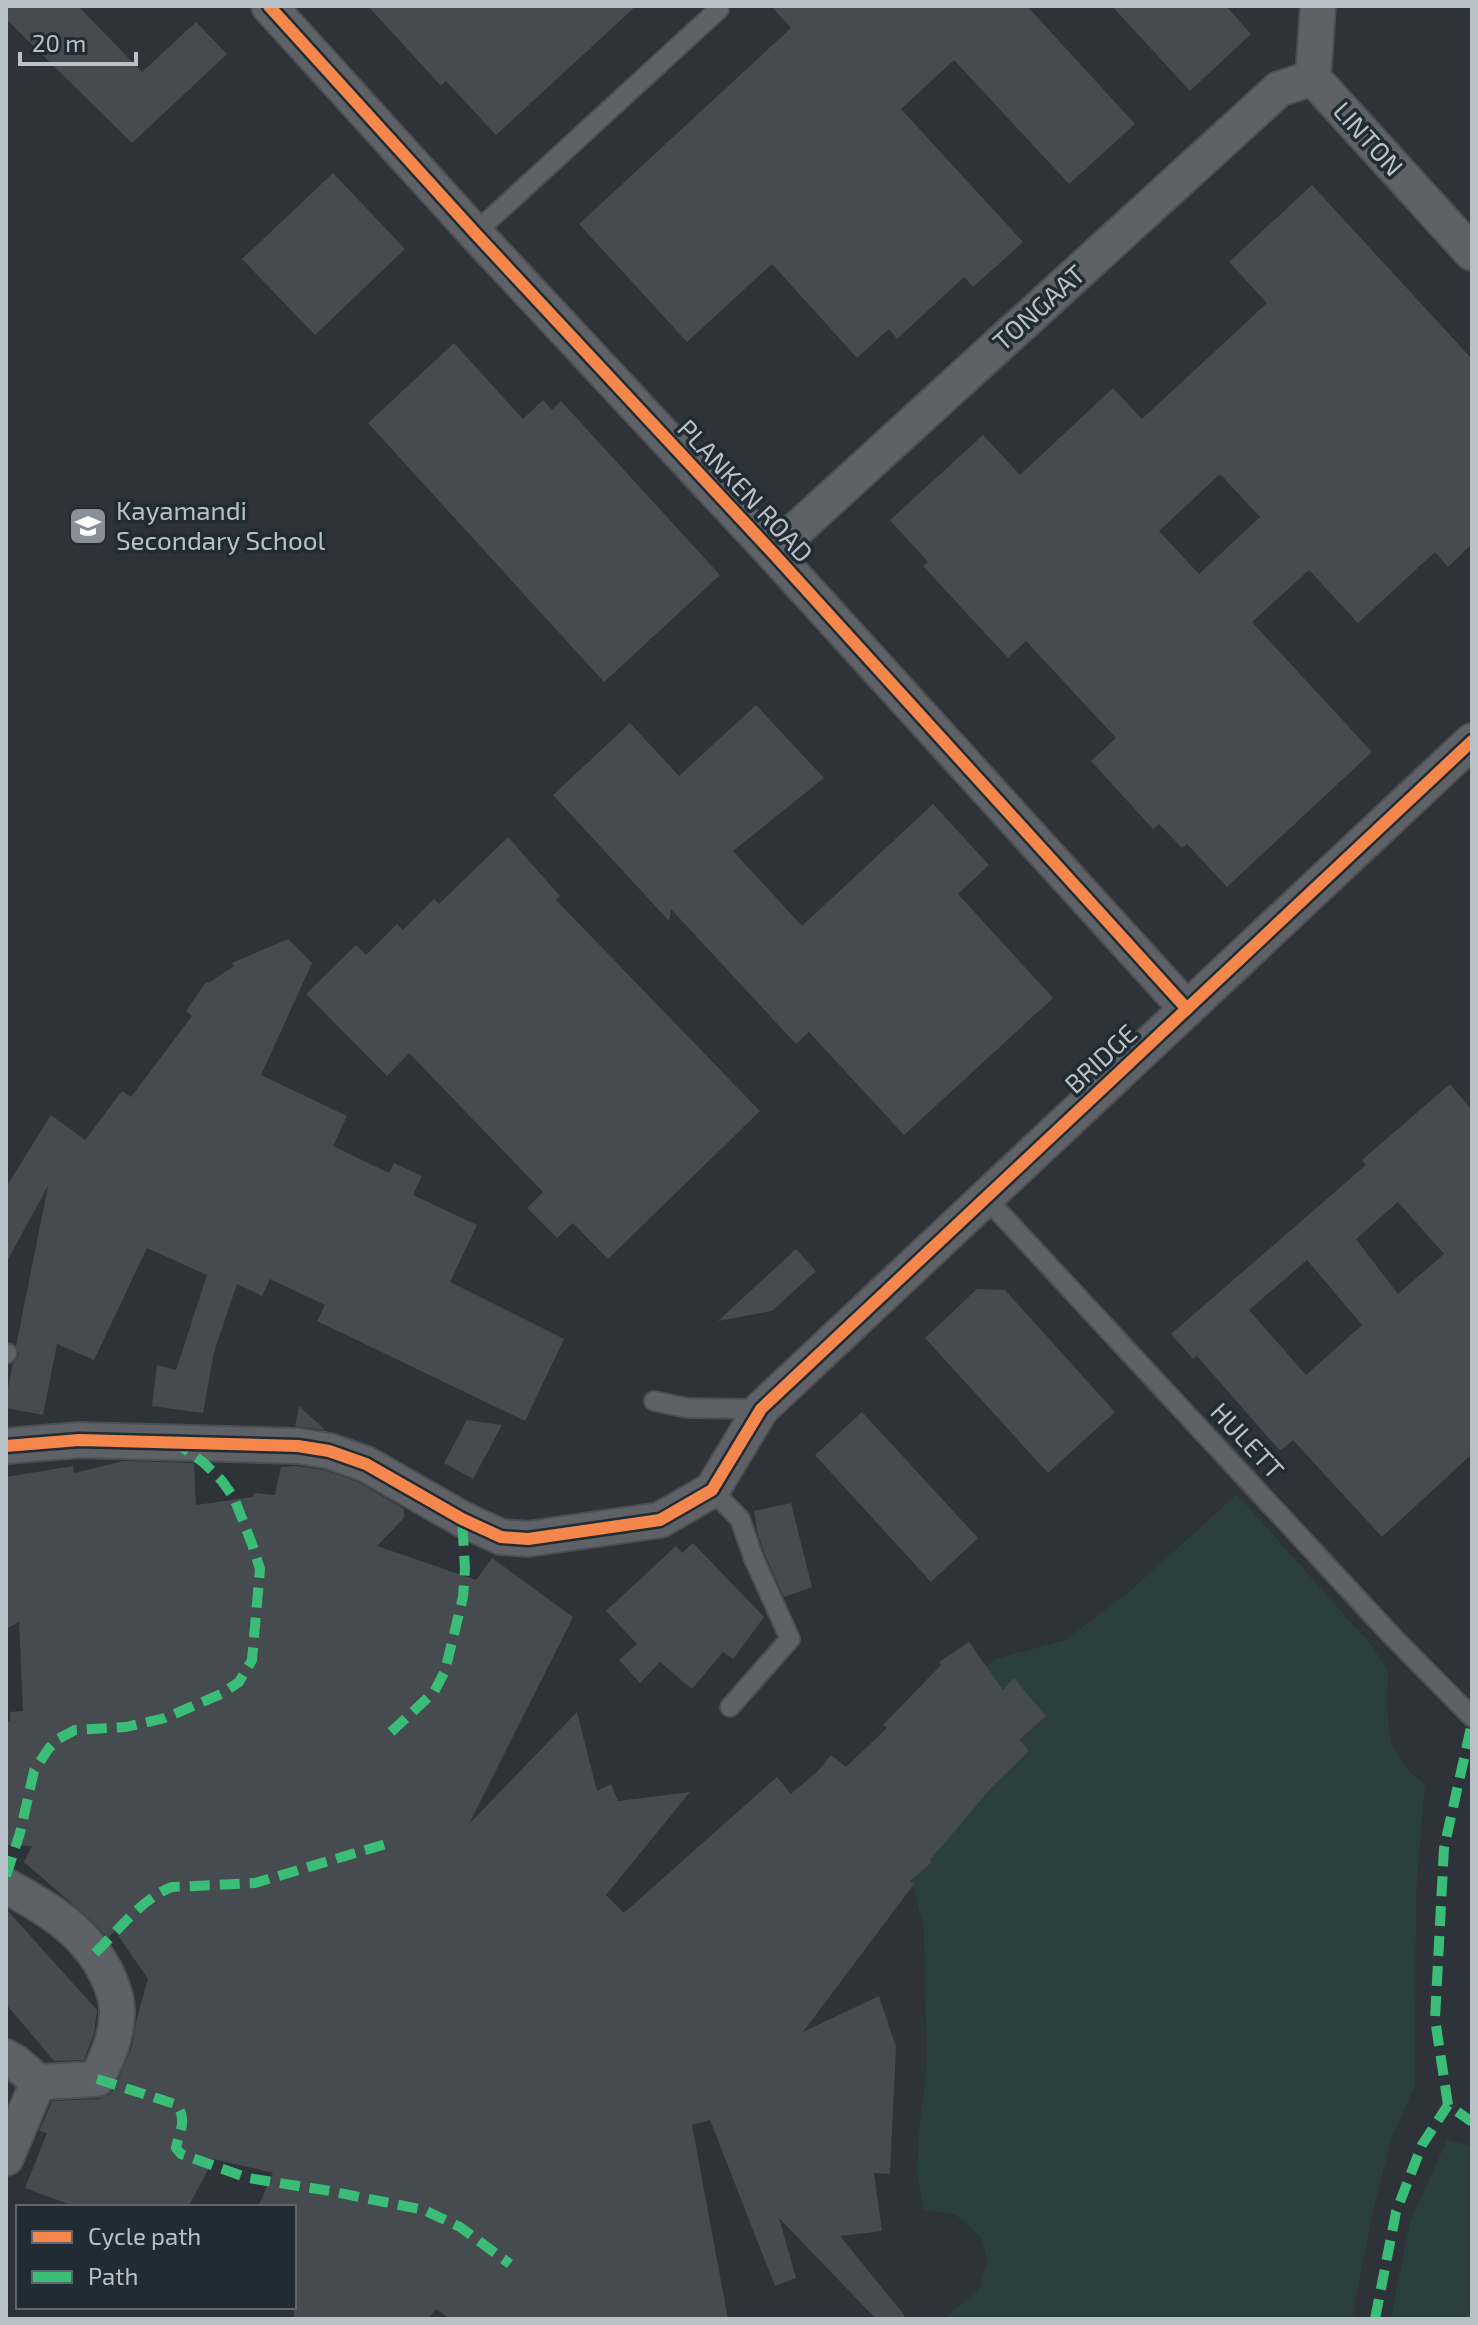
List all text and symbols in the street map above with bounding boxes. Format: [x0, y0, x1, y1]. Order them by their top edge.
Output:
scale bar [20, 16, 136, 66]
text: 20 m [32, 28, 86, 57]
street label: LINTON [1328, 95, 1410, 181]
street label: TONGAAT [986, 258, 1090, 356]
street label: PLANKEN ROAD [672, 412, 820, 568]
place label: Kayamandi Secondary School [116, 494, 325, 555]
school or university icon: Kayamandi Secondary School [67, 505, 109, 547]
street label: BRIDGE [1058, 1017, 1142, 1099]
street label: HULETT [1205, 1395, 1291, 1484]
legend [16, 2205, 296, 2309]
text: Cycle path [88, 2221, 201, 2250]
text: Path [88, 2261, 138, 2290]

